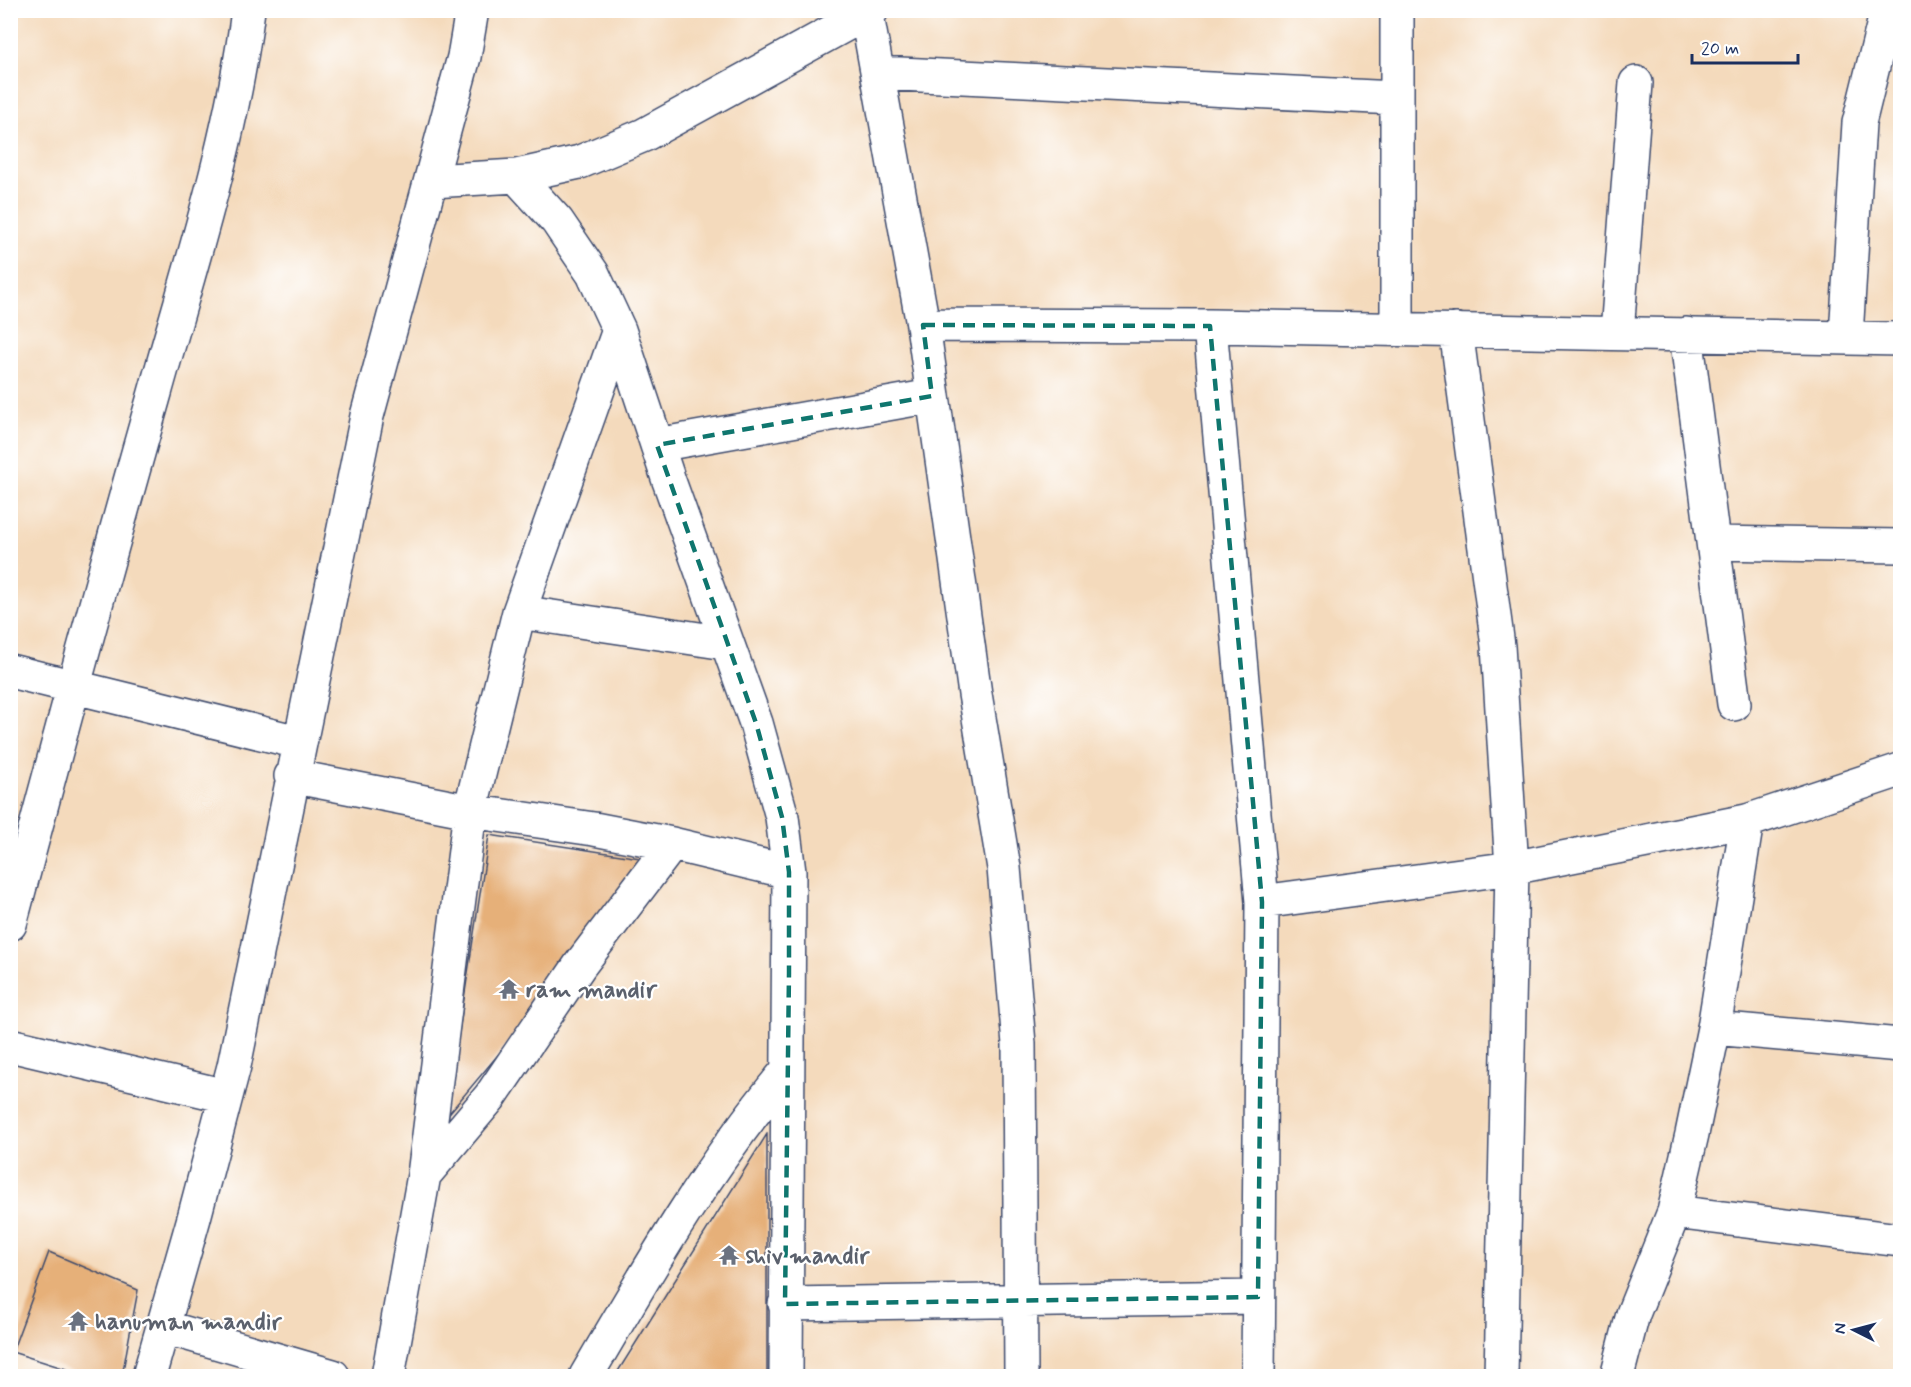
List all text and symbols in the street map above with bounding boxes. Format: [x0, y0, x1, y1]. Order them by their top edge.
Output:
scale bar [1692, 27, 1798, 65]
text: 20 m [1701, 37, 1739, 61]
place label: ram mandir [526, 975, 658, 1006]
temple icon: ram mandir [497, 977, 521, 1001]
place label: shiv mandir [745, 1241, 870, 1272]
temple icon: shiv mandir [717, 1243, 741, 1267]
north arrow [1824, 1300, 1884, 1360]
place label: hanuman mandir [95, 1307, 283, 1338]
temple icon: hanuman mandir [66, 1309, 90, 1333]
text: N [1830, 1322, 1852, 1335]

